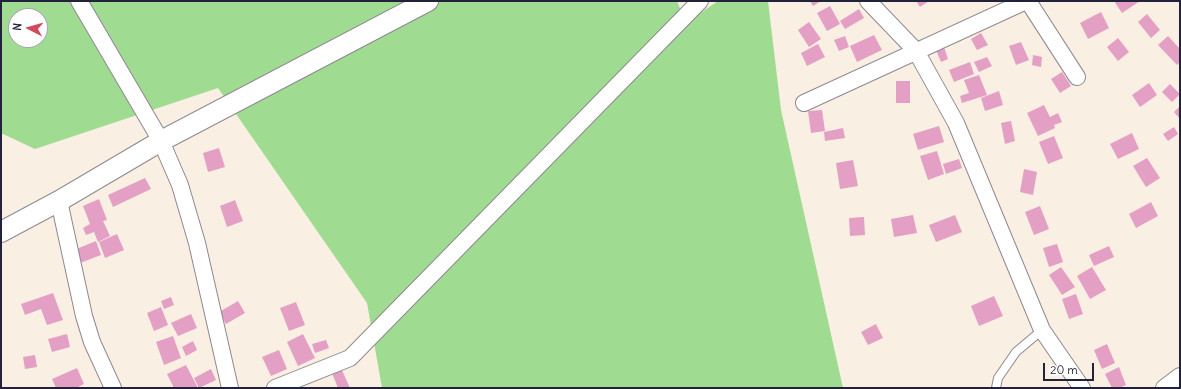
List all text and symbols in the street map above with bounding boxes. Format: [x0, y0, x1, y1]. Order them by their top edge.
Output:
north arrow [8, 8, 48, 48]
text: N [10, 22, 24, 31]
scale bar [1045, 355, 1096, 381]
text: 20 m [1050, 362, 1078, 377]

